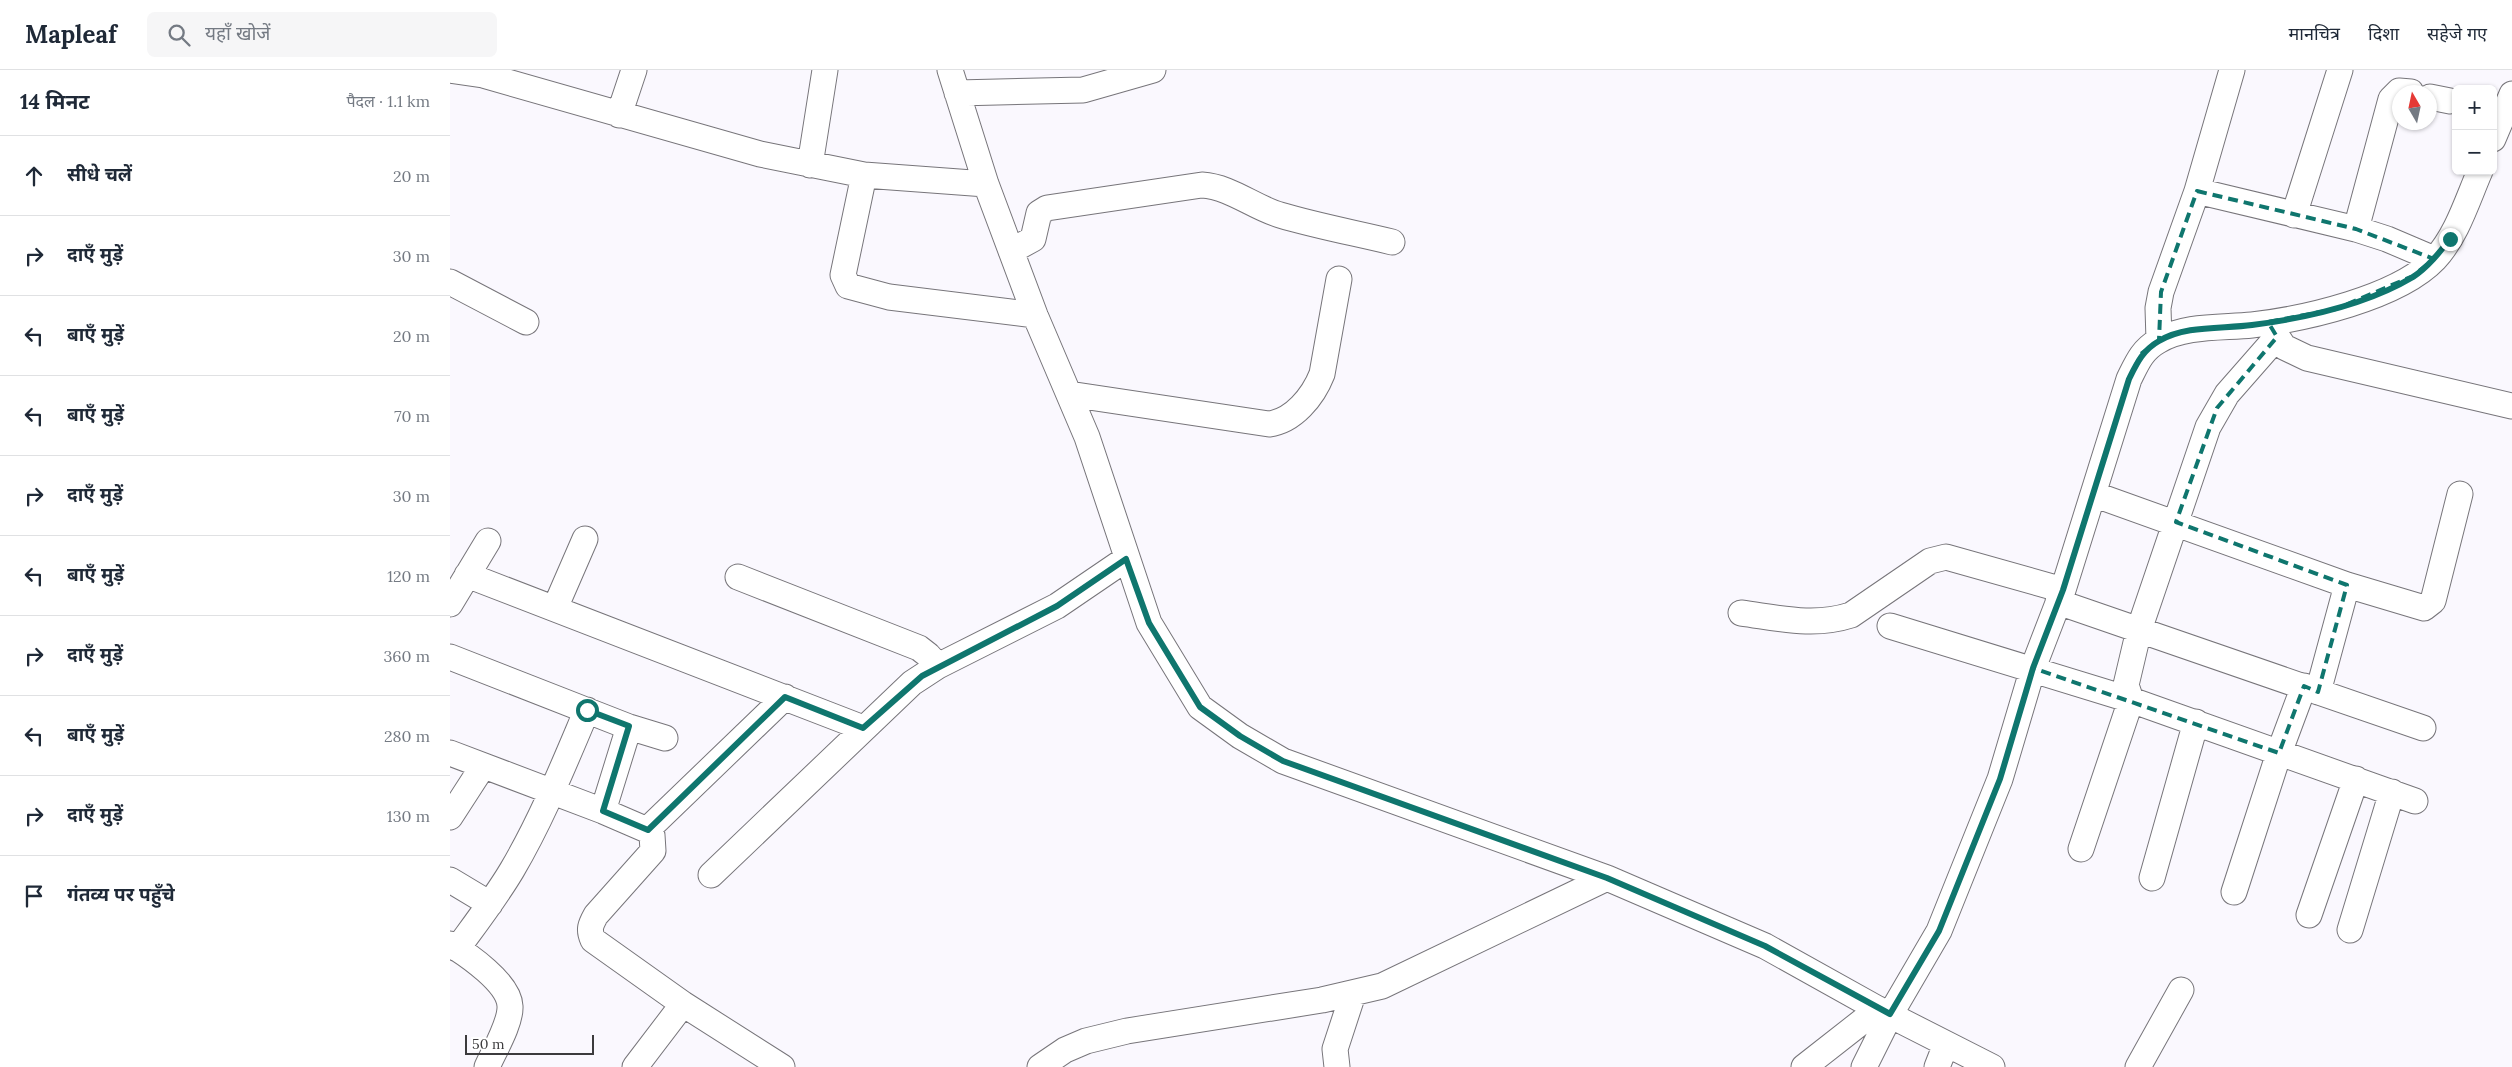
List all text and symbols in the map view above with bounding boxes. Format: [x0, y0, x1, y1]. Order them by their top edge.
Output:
search box [147, 12, 497, 57]
text: Mapleaf [25, 19, 117, 50]
icon: search [165, 21, 193, 49]
text: यहाँ खोजें [205, 21, 270, 45]
text: मानचित्र [2289, 22, 2340, 45]
text: दिशा [2368, 22, 2399, 45]
text: सहेजे गए [2427, 22, 2487, 45]
north arrow [2392, 85, 2437, 130]
map controls [2452, 85, 2497, 175]
button: + [2452, 85, 2497, 130]
text: 14 मिनट [20, 88, 90, 115]
text: पैदल · 1.1 km [346, 91, 430, 111]
button: − [2452, 130, 2497, 175]
icon: ahead [20, 162, 48, 190]
text: सीधे चलें [67, 162, 132, 186]
text: 20 m [393, 166, 430, 186]
route end [2439, 228, 2462, 251]
icon: right [20, 242, 48, 270]
text: दाएँ मुड़ें [67, 242, 123, 266]
text: 30 m [393, 246, 430, 266]
icon: left [20, 322, 48, 350]
text: बाएँ मुड़ें [67, 322, 124, 346]
text: 20 m [393, 326, 430, 346]
icon: left [20, 402, 48, 430]
text: बाएँ मुड़ें [67, 402, 124, 426]
text: 70 m [394, 406, 430, 426]
icon: right [20, 482, 48, 510]
text: दाएँ मुड़ें [67, 482, 123, 506]
text: 30 m [393, 486, 430, 506]
icon: left [20, 562, 48, 590]
text: बाएँ मुड़ें [67, 562, 124, 586]
text: 120 m [387, 566, 430, 586]
icon: right [20, 642, 48, 670]
text: दाएँ मुड़ें [67, 642, 123, 666]
text: 360 m [383, 646, 430, 666]
route start [576, 699, 599, 722]
icon: left [20, 722, 48, 750]
text: बाएँ मुड़ें [67, 722, 124, 746]
text: 280 m [384, 726, 430, 746]
icon: right [20, 802, 48, 830]
text: दाएँ मुड़ें [67, 802, 123, 826]
text: 130 m [387, 806, 430, 826]
icon: arrive [20, 882, 48, 910]
text: गंतव्य पर पहुँचे [67, 882, 175, 906]
scale bar [465, 1032, 594, 1055]
text: 50 m [472, 1035, 505, 1053]

